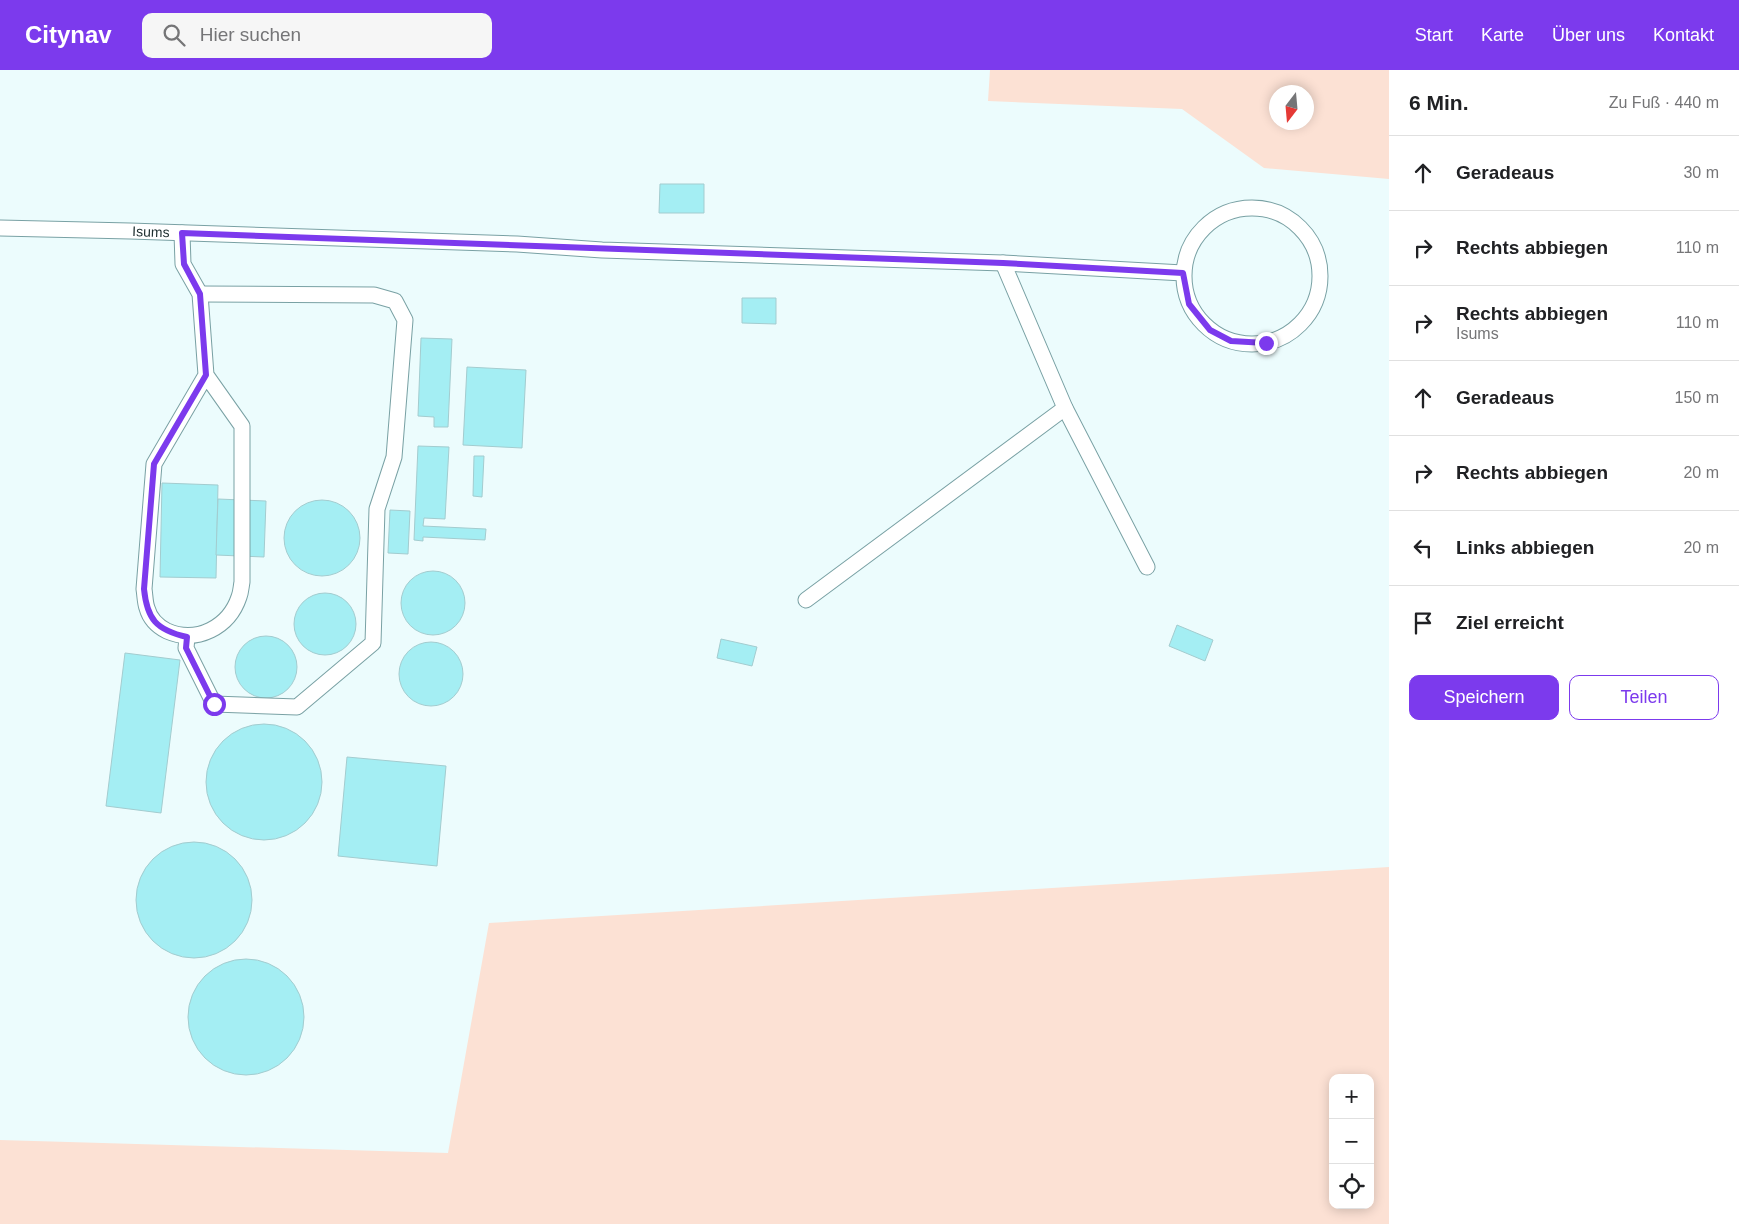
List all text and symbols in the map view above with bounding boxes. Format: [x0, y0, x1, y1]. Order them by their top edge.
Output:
search box [142, 13, 492, 58]
text: Citynav [25, 21, 112, 48]
icon: search [160, 21, 188, 49]
text: Hier suchen [200, 24, 301, 45]
text: Start [1415, 25, 1453, 45]
text: Karte [1481, 25, 1524, 45]
text: Über uns [1552, 25, 1625, 45]
text: Kontakt [1653, 25, 1714, 45]
north arrow [1269, 85, 1314, 130]
text: 6 Min. [1409, 91, 1469, 114]
text: Zu Fuß · 440 m [1609, 94, 1719, 111]
icon: ahead [1409, 159, 1437, 187]
text: Geradeaus [1456, 162, 1554, 183]
text: 30 m [1683, 164, 1719, 181]
street label: Isums [132, 223, 170, 240]
icon: right [1409, 234, 1437, 262]
text: Rechts abbiegen [1456, 237, 1608, 258]
text: 110 m [1676, 239, 1719, 256]
text: Rechts abbiegen [1456, 303, 1608, 324]
icon: right [1409, 309, 1437, 337]
text: 110 m [1676, 314, 1719, 331]
text: Isums [1456, 325, 1499, 342]
route end [1255, 332, 1278, 355]
icon: ahead [1409, 384, 1437, 412]
text: Geradeaus [1456, 387, 1554, 408]
text: 150 m [1675, 389, 1719, 406]
icon: right [1409, 459, 1437, 487]
text: Rechts abbiegen [1456, 462, 1608, 483]
text: 20 m [1683, 464, 1719, 481]
icon: left [1409, 534, 1437, 562]
text: Links abbiegen [1456, 537, 1594, 558]
text: 20 m [1683, 539, 1719, 556]
icon: arrive [1409, 609, 1437, 637]
text: Ziel erreicht [1456, 612, 1564, 633]
button: Speichern [1409, 675, 1559, 720]
button: Teilen [1569, 675, 1719, 720]
route start [203, 693, 226, 716]
map controls [1329, 1074, 1374, 1209]
button: + [1329, 1074, 1374, 1119]
button: − [1329, 1119, 1374, 1164]
button: locate [1329, 1164, 1374, 1209]

